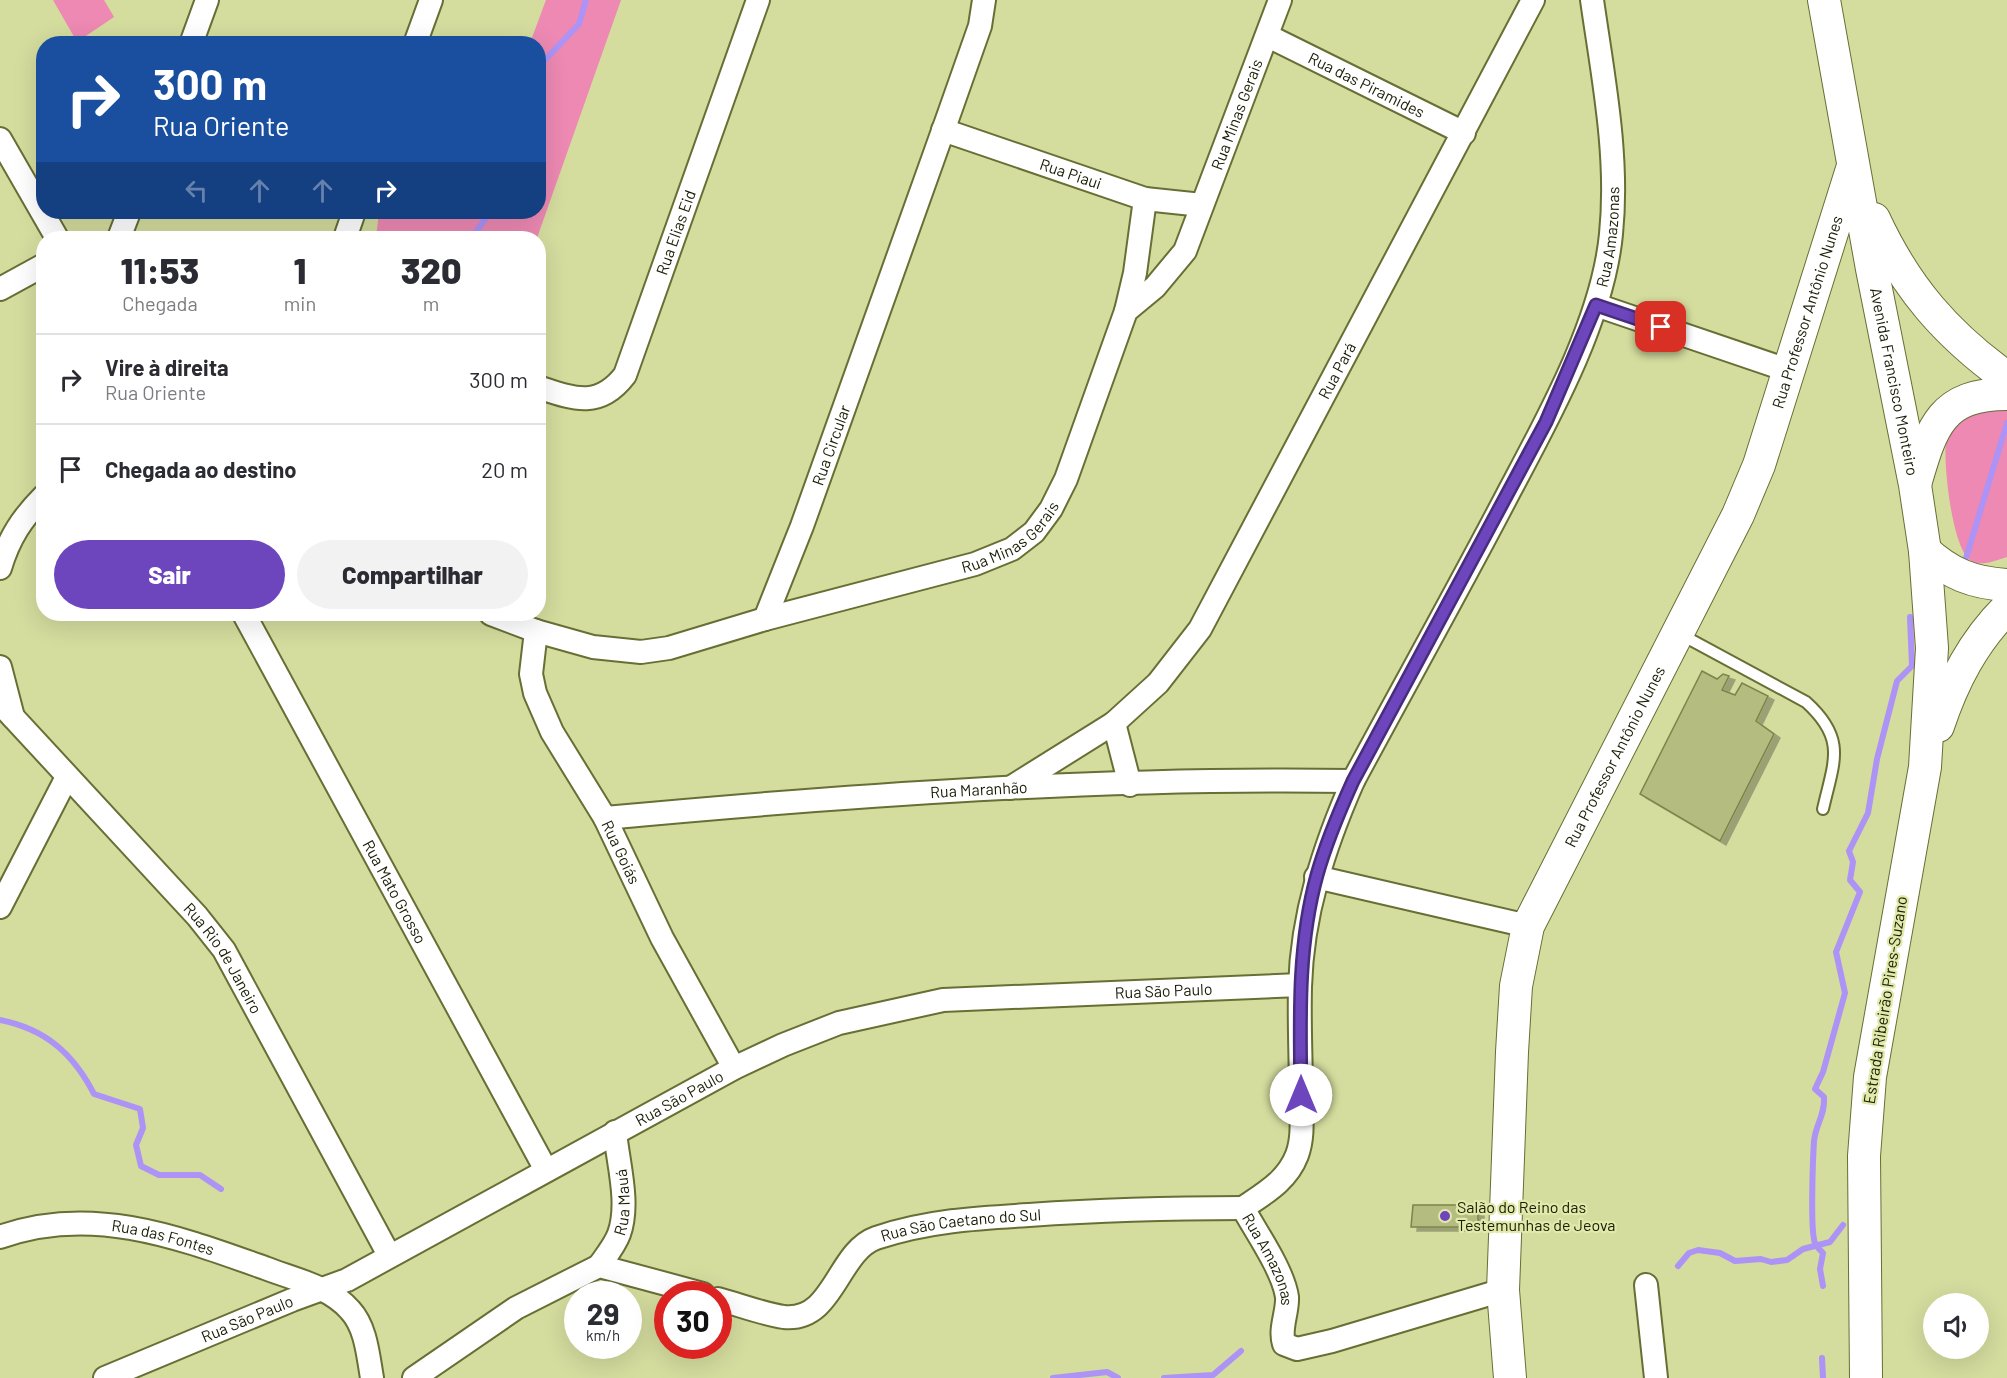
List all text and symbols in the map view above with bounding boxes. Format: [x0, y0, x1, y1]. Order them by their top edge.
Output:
street label: Rua das Piramides [1306, 48, 1428, 121]
street label: Rua Minas Gerais [1207, 56, 1266, 172]
text: 300 m [153, 58, 267, 108]
icon: right [54, 60, 132, 138]
text: Rua Oriente [153, 109, 289, 141]
street label: Rua Piaui [1037, 154, 1104, 193]
icon: left [180, 174, 213, 207]
icon: ahead [243, 174, 276, 207]
icon: ahead [306, 174, 339, 207]
icon: right [369, 174, 402, 207]
street label: Rua Elias Eid [651, 187, 699, 277]
street label: Rua Amazonas [1591, 187, 1622, 289]
street label: Rua Professor Antônio Nunes [1767, 213, 1846, 411]
text: 11:53 [121, 248, 199, 291]
text: 1 [294, 248, 306, 291]
text: 320 [401, 248, 461, 291]
street label: Avenida Francisco Monteiro [1867, 286, 1923, 477]
text: Chegada [122, 291, 198, 315]
text: min [284, 291, 316, 315]
text: m [423, 291, 439, 315]
pin [1635, 301, 1686, 352]
icon: arrive [1644, 310, 1677, 343]
street label: Rua Pará [1314, 339, 1359, 402]
text: Vire à direita [105, 354, 229, 380]
icon: right [54, 363, 87, 396]
text: 300 m [469, 366, 528, 392]
text: Rua Oriente [105, 380, 206, 404]
street label: Rua Circular [807, 402, 854, 488]
icon: arrive [54, 453, 87, 486]
text: Chegada ao destino [105, 456, 296, 482]
text: 20 m [481, 456, 528, 482]
street label: Rua Minas Gerais [959, 498, 1062, 576]
button: Sair [54, 540, 285, 609]
button: Compartilhar [297, 540, 528, 609]
street label: Rua Professor Antônio Nunes [1560, 663, 1668, 850]
street label: Rua Maranhão [930, 777, 1028, 801]
street label: Rua Goiás [598, 817, 645, 887]
street label: Rua Mato Grosso [359, 836, 431, 947]
street label: Estrada Ribeirão Pires-Suzano [1859, 895, 1910, 1105]
street label: Rua Rio de Janeiro [180, 898, 267, 1017]
street label: Rua São Paulo [1114, 979, 1213, 1002]
position arrow [1269, 1063, 1333, 1127]
street label: Rua São Paulo [632, 1066, 726, 1129]
street label: Rua Mauá [609, 1168, 633, 1238]
place label: Salão do Reino das Testemunhas de Jeova [1457, 1197, 1616, 1234]
street label: Rua São Caetano do Sul [878, 1204, 1042, 1245]
street label: Rua Amazonas [1239, 1209, 1297, 1306]
marker: Salão do Reino das Testemunhas de Jeova [1438, 1209, 1452, 1223]
street label: Rua das Fontes [111, 1215, 217, 1259]
speed limit sign: 30 [654, 1281, 732, 1359]
street label: Rua São Paulo [198, 1291, 296, 1346]
map controls [1923, 1293, 1989, 1359]
button: sound [1923, 1293, 1989, 1359]
text: 29 [587, 1295, 619, 1331]
text: km/h [586, 1326, 620, 1344]

